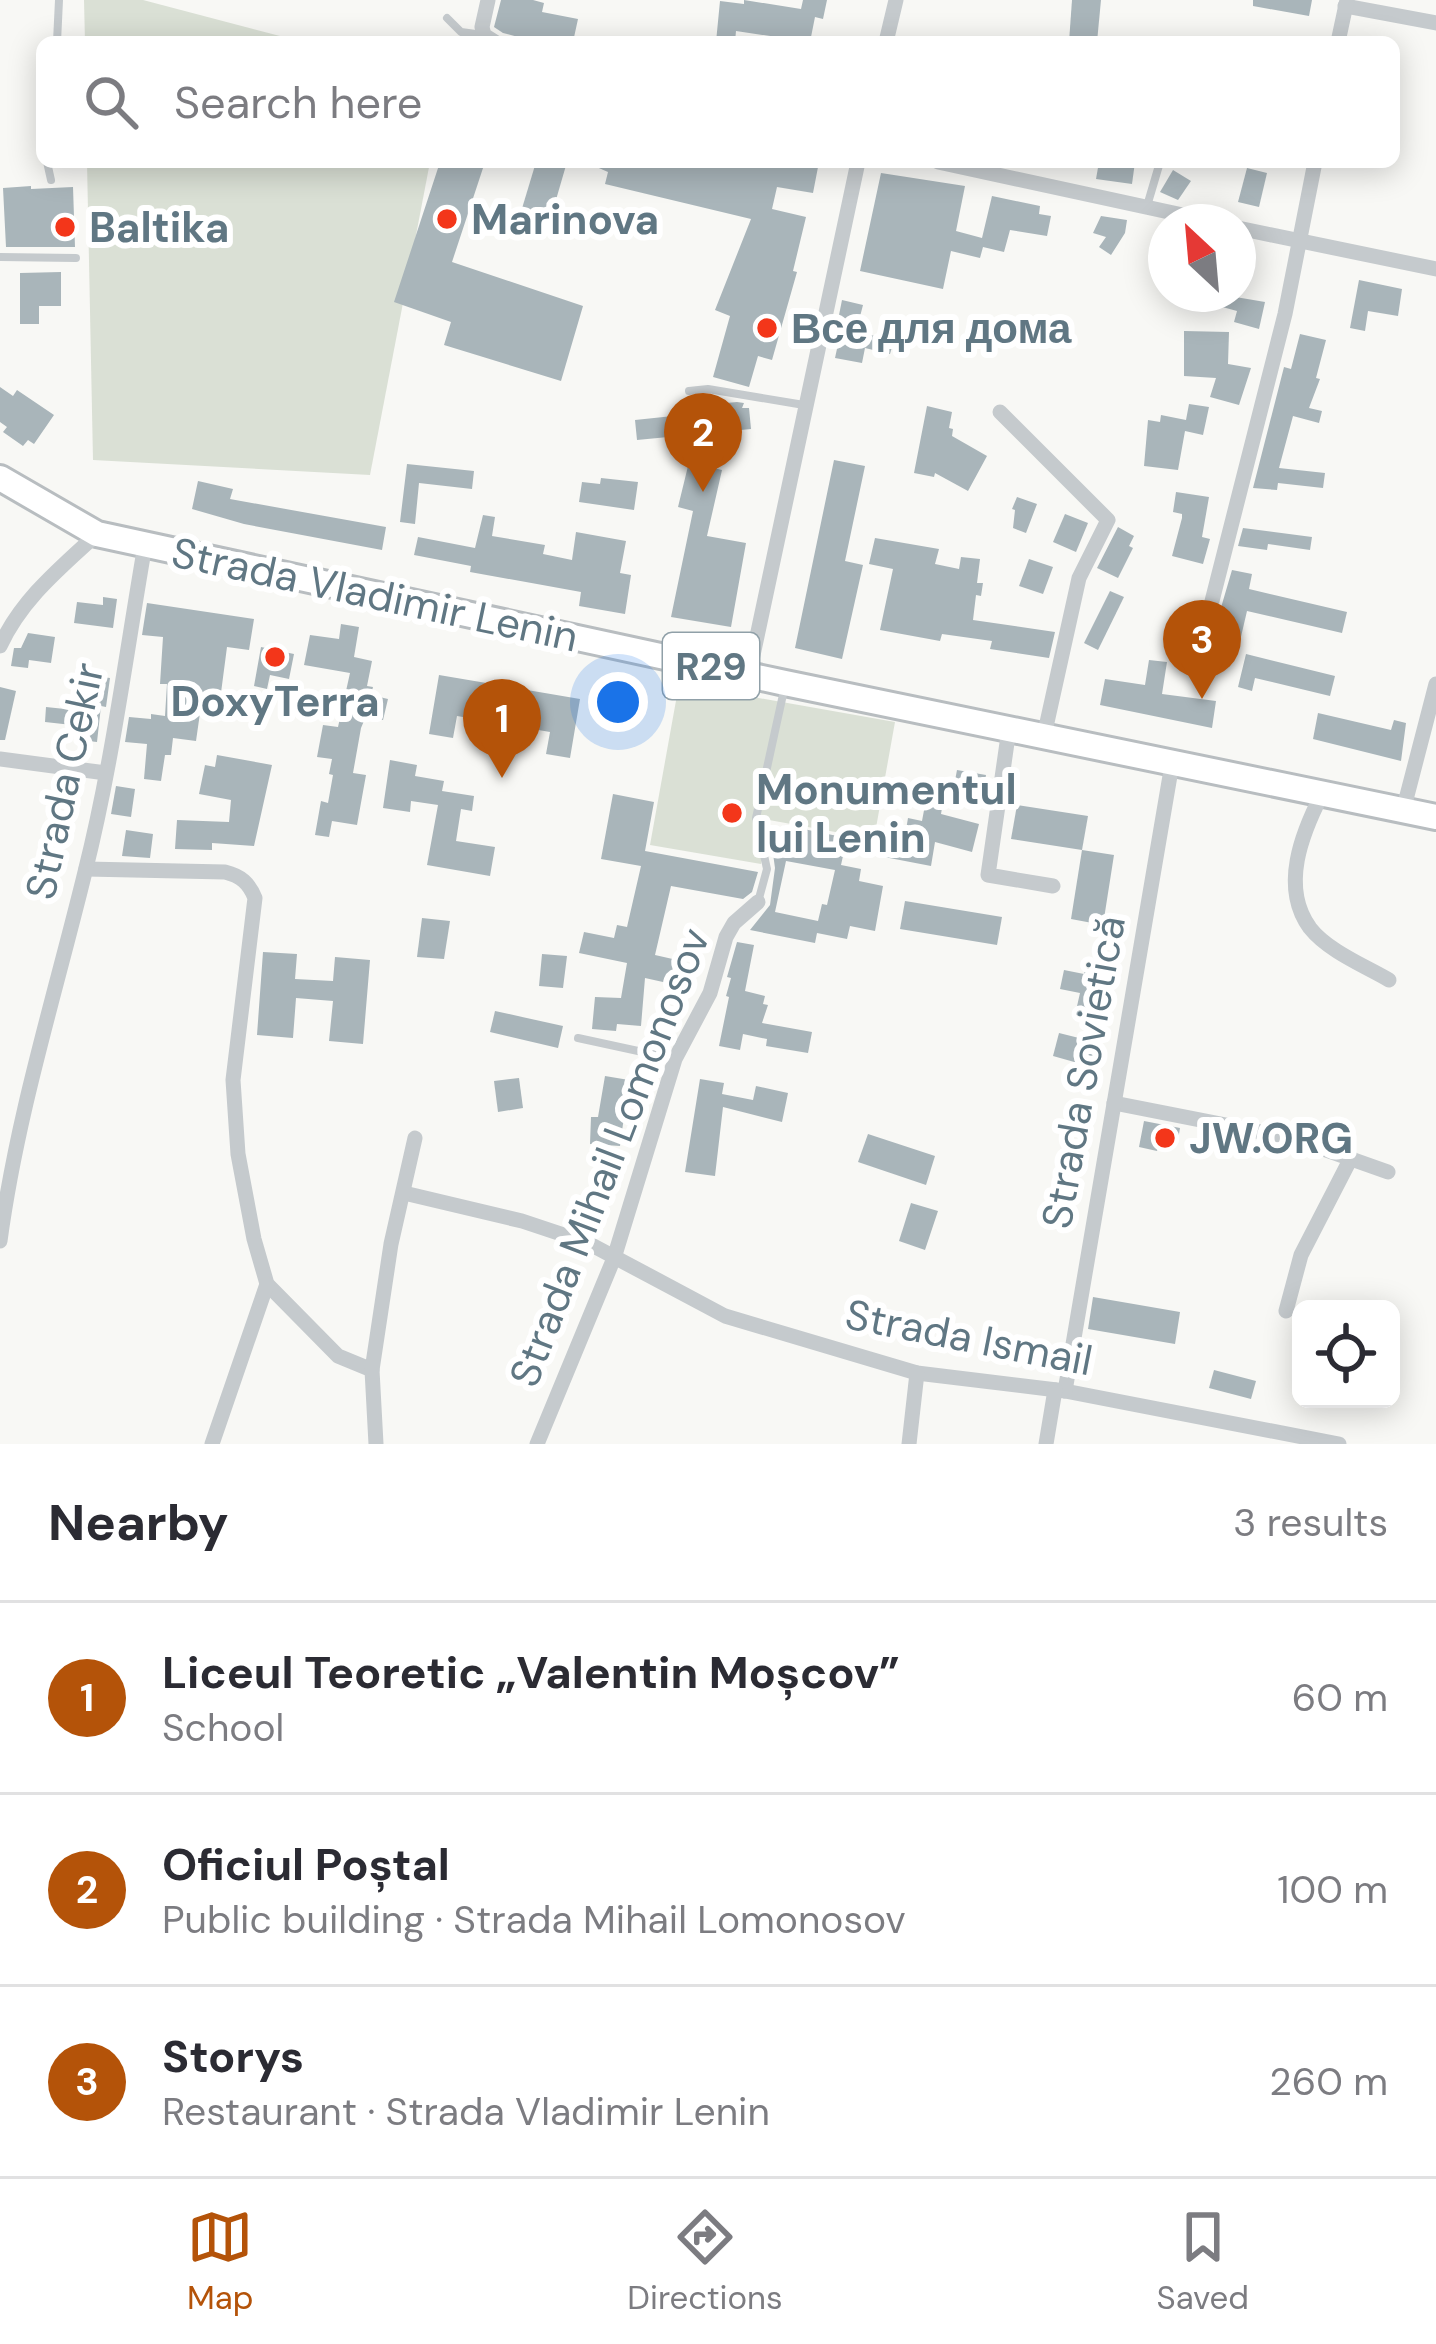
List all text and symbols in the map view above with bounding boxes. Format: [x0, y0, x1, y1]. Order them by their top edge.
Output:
search box [36, 36, 1400, 168]
icon: search [78, 69, 144, 135]
text: Search here [174, 73, 422, 132]
place label: Marinova [471, 192, 659, 247]
place label: Baltika [89, 200, 229, 255]
north arrow [1148, 204, 1256, 312]
marker: Marinova [434, 206, 460, 232]
marker: Baltika [52, 214, 78, 240]
place label: Все для дома [791, 301, 1072, 356]
marker: Все для дома [754, 315, 780, 341]
pin: 2 [664, 393, 742, 492]
street label: Strada Vladimir Lenin [167, 525, 583, 664]
pin: 3 [1163, 600, 1241, 699]
road number: R29 [663, 633, 759, 699]
marker: DoxyTerra [262, 644, 288, 670]
street label: Strada Cekir [13, 658, 116, 904]
your location [588, 672, 648, 732]
place label: DoxyTerra [170, 674, 380, 729]
pin: 1 [463, 679, 541, 778]
place label: Monumentul lui Lenin [756, 762, 1017, 865]
marker: Monumentul lui Lenin [719, 800, 745, 826]
street label: Strada Sovietică [1029, 911, 1138, 1233]
street label: Strada Mihail Lomonosov [496, 920, 722, 1394]
place label: JW.ORG [1189, 1111, 1353, 1166]
marker: JW.ORG [1152, 1125, 1178, 1151]
street label: Strada Ismail [841, 1287, 1097, 1388]
map controls [1292, 1300, 1400, 1408]
button: locate [1292, 1300, 1400, 1408]
text: Nearby [48, 1489, 229, 1556]
text: 3 results [1233, 1497, 1388, 1548]
text: Liceul Teoretic „Valentin Moșcov” [162, 1643, 900, 1702]
text: 1 [80, 1672, 94, 1723]
text: 60 m [1292, 1672, 1388, 1723]
text: School [162, 1702, 284, 1753]
text: Oficiul Poștal [162, 1835, 450, 1894]
text: 2 [76, 1864, 98, 1915]
text: 100 m [1277, 1864, 1388, 1915]
text: Public building · Strada Mihail Lomonosov [162, 1894, 906, 1945]
text: Storys [162, 2027, 304, 2086]
text: 3 [75, 2056, 99, 2107]
text: 260 m [1269, 2056, 1388, 2107]
text: Restaurant · Strada Vladimir Lenin [162, 2086, 770, 2137]
tab: Map [187, 2204, 253, 2319]
tab: Directions [627, 2204, 783, 2319]
tab: Saved [1157, 2204, 1249, 2319]

